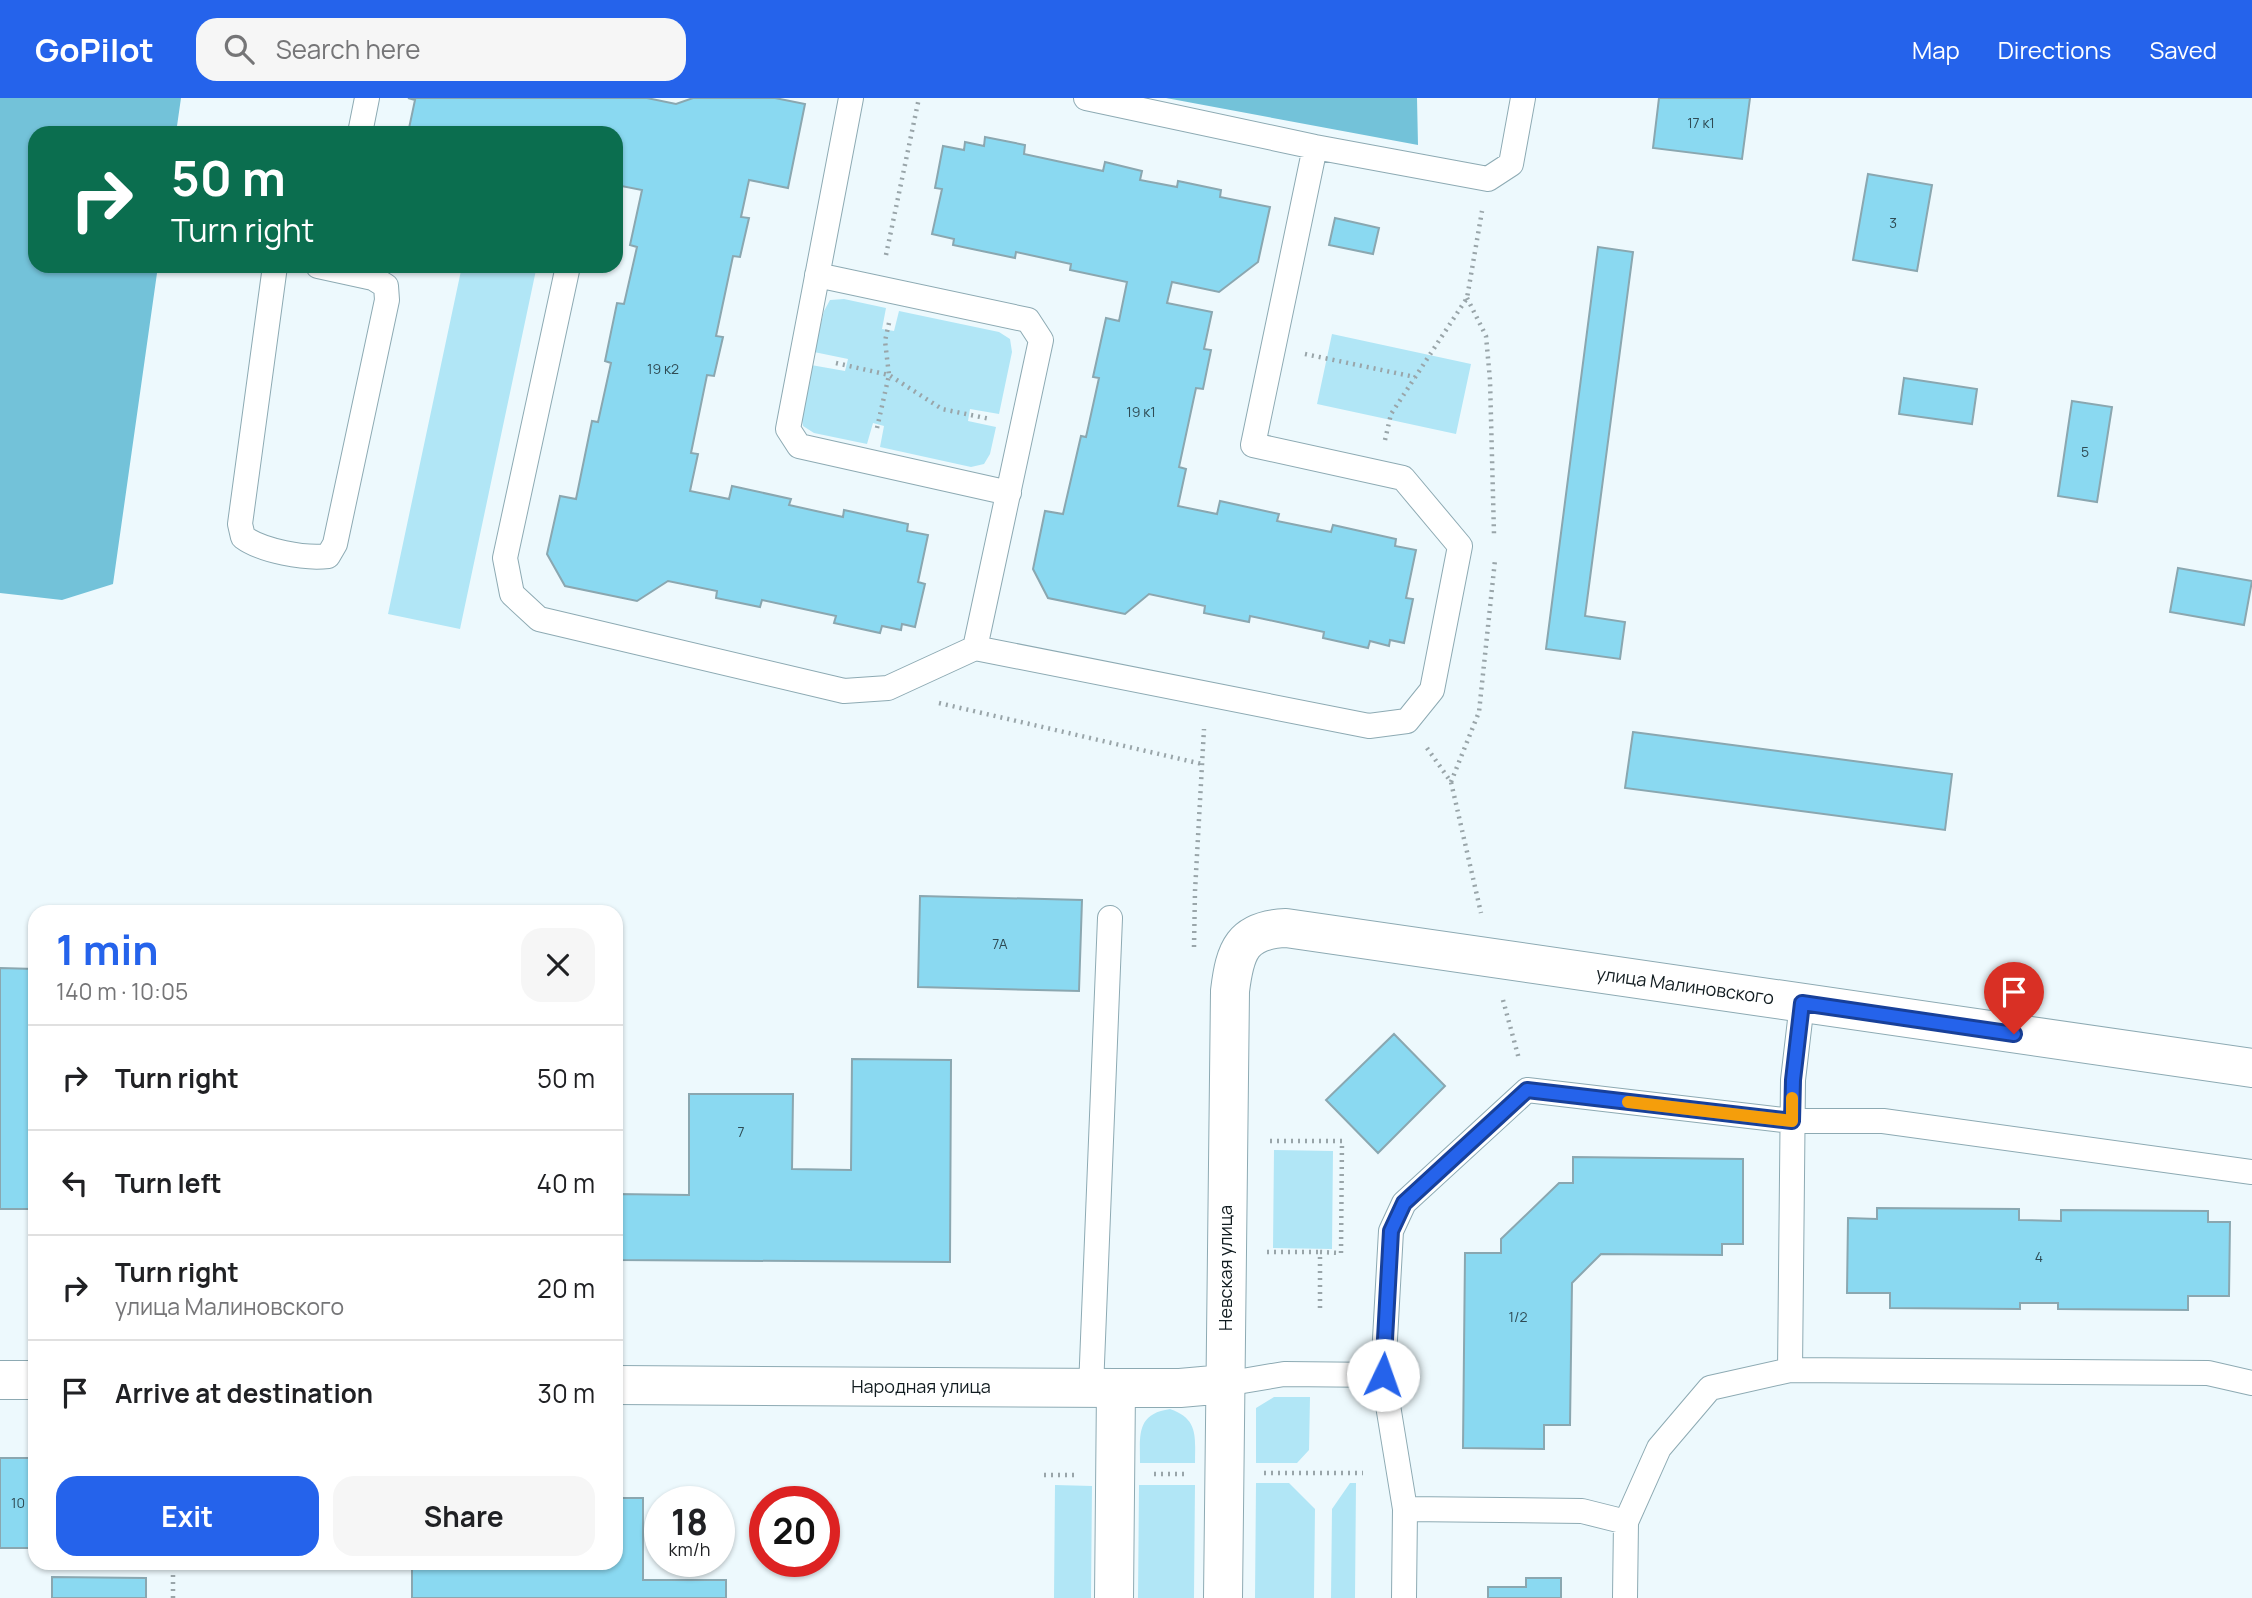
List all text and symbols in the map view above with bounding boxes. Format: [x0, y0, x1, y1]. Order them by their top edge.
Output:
search box [196, 18, 686, 81]
text: GoPilot [35, 27, 154, 72]
icon: search [220, 30, 258, 68]
text: Search here [276, 31, 420, 67]
text: Map [1912, 33, 1960, 66]
text: Directions [1998, 33, 2111, 66]
text: Saved [2149, 33, 2217, 66]
house number: 17 к1 [1687, 113, 1715, 132]
text: 50 m [171, 144, 286, 211]
icon: right [56, 154, 147, 245]
text: Turn right [171, 208, 314, 252]
house number: 3 [1889, 213, 1897, 232]
house number: 19 к2 [647, 359, 679, 378]
house number: 19 к1 [1126, 402, 1156, 421]
house number: 5 [2081, 442, 2089, 461]
text: 1 min [56, 920, 159, 978]
button: close [521, 928, 595, 1002]
house number: 7А [992, 934, 1008, 953]
street label: улица Малиновского [1595, 961, 1776, 1009]
pin [1984, 962, 2044, 1034]
icon: arrive [1995, 973, 2033, 1011]
text: 140 m · 10:05 [56, 975, 188, 1007]
icon: right [56, 1059, 94, 1097]
text: Turn right [115, 1060, 239, 1096]
text: 50 m [537, 1060, 595, 1096]
house number: 7 [737, 1122, 745, 1141]
icon: left [56, 1164, 94, 1202]
text: Turn left [115, 1165, 222, 1201]
text: 40 m [537, 1165, 595, 1201]
street label: Невская улица [1213, 1205, 1237, 1331]
house number: 4 [2035, 1247, 2043, 1266]
text: Turn right [115, 1254, 239, 1290]
icon: right [56, 1269, 94, 1307]
text: 20 m [537, 1270, 595, 1306]
text: улица Малиновского [115, 1290, 344, 1322]
house number: 1/2 [1509, 1307, 1527, 1326]
position arrow [1346, 1338, 1420, 1412]
icon: arrive [56, 1374, 94, 1412]
street label: Народная улица [851, 1374, 991, 1398]
text: Arrive at destination [115, 1375, 373, 1411]
text: 30 m [538, 1375, 595, 1411]
button: Exit [56, 1476, 319, 1556]
button: Share [333, 1476, 595, 1556]
speed limit sign: 20 [749, 1486, 840, 1577]
house number: 10 [11, 1493, 25, 1512]
text: 18 [671, 1498, 708, 1546]
text: km/h [669, 1537, 710, 1561]

